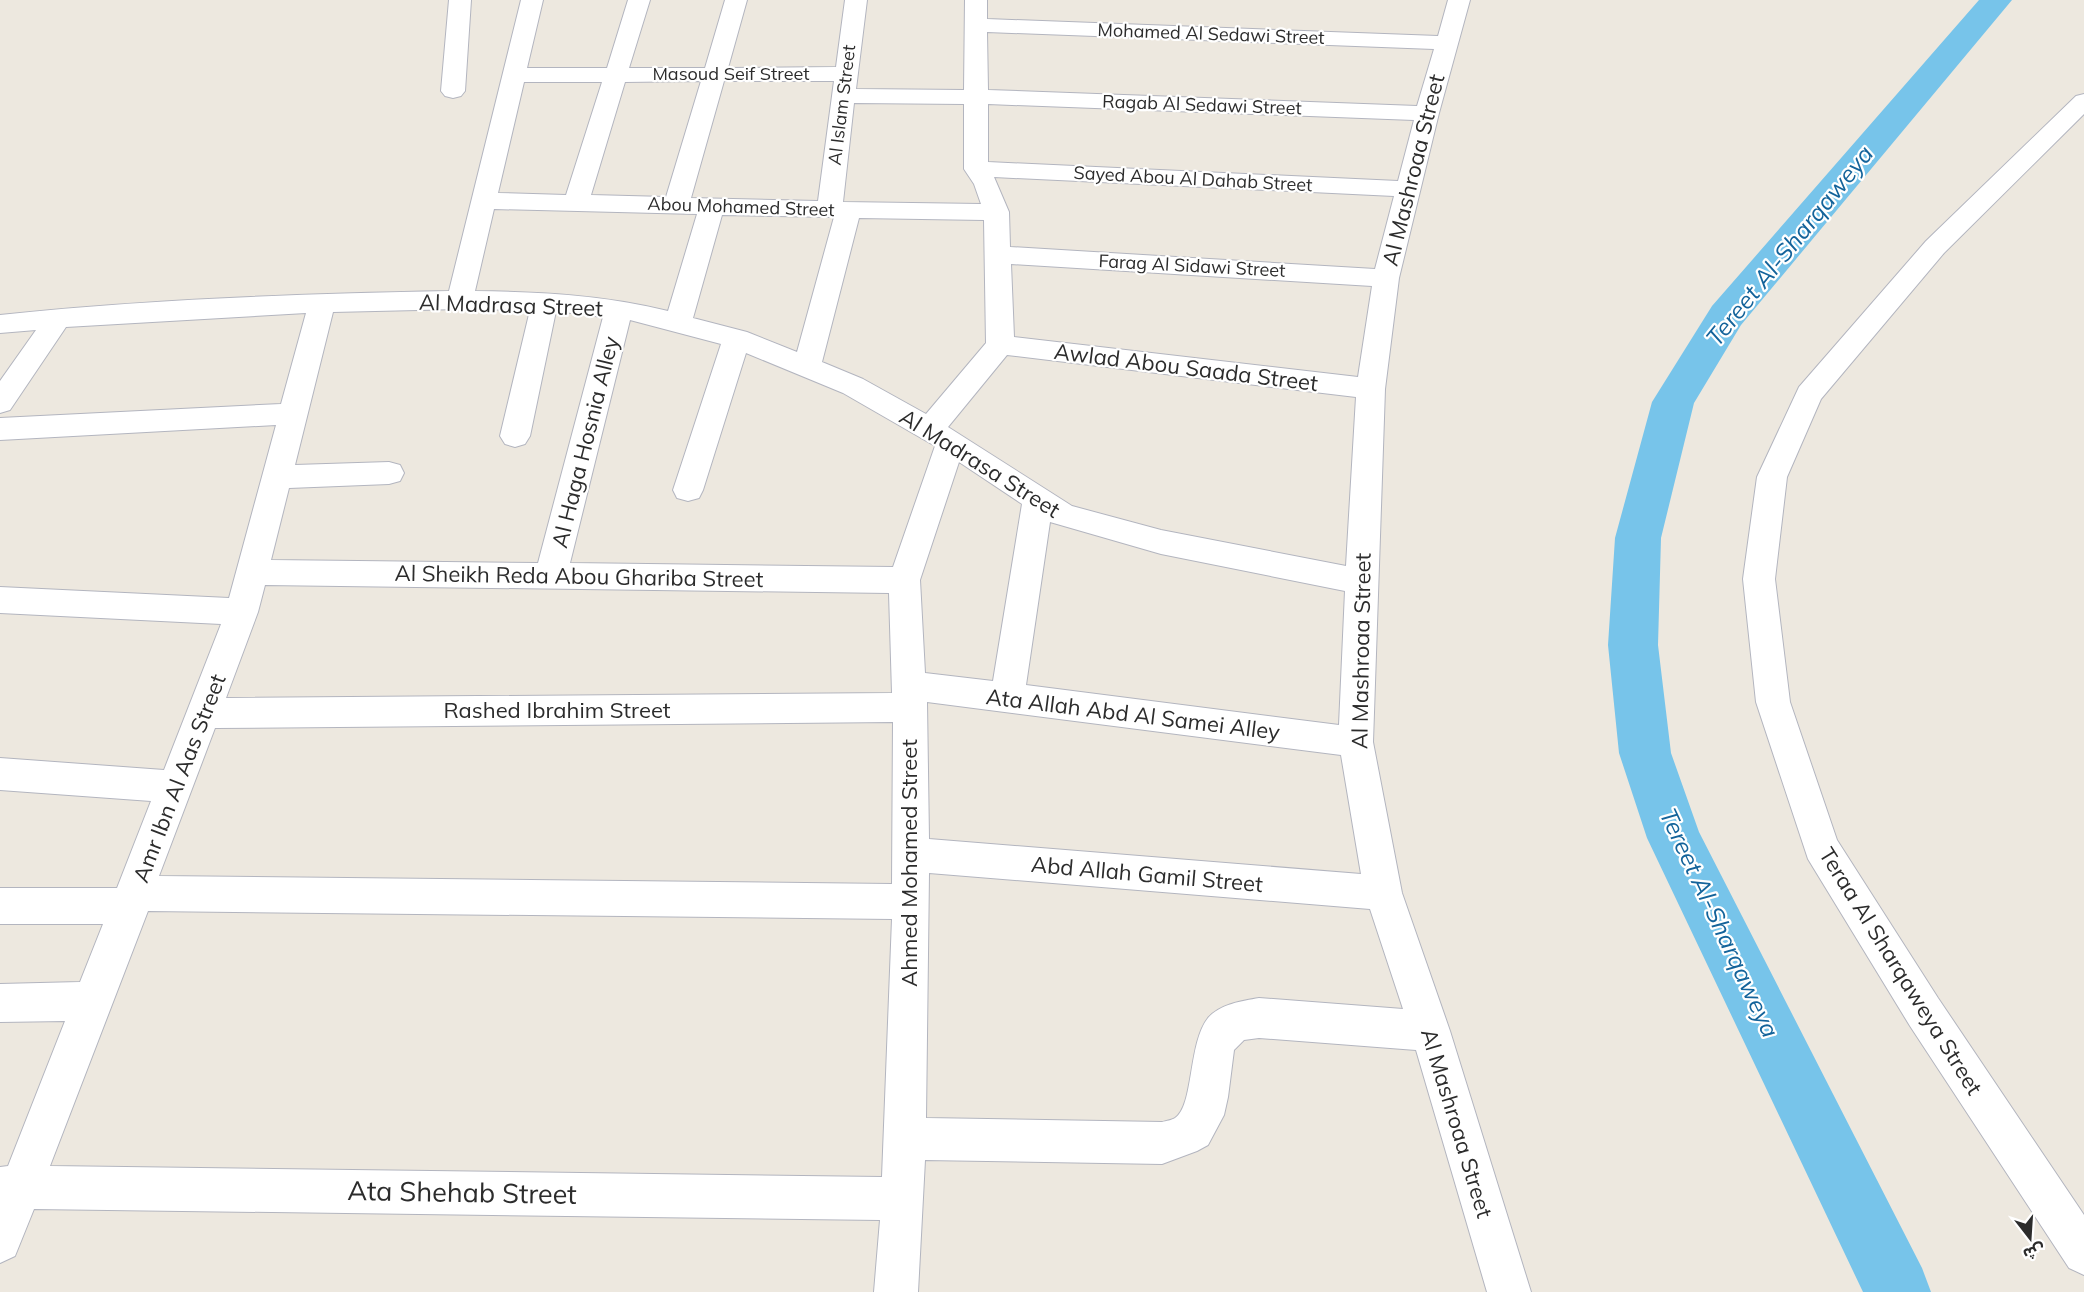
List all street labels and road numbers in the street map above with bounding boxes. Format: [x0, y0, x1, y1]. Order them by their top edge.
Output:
street label: Mohamed Al Sedawi Street [1097, 18, 1325, 49]
street label: Al Islam Street [823, 43, 860, 166]
street label: Masoud Seif Street [652, 62, 810, 85]
street label: Al Mashroaa Street [1376, 71, 1450, 269]
street label: Ragab Al Sedawi Street [1102, 90, 1302, 119]
street label: Sayed Abou Al Dahab Street [1073, 161, 1313, 196]
street label: Abou Mohamed Street [647, 192, 835, 221]
street label: Farag Al Sidawi Street [1098, 249, 1286, 282]
street label: Al Madrasa Street [418, 288, 604, 322]
street label: Al Haga Hosnia Alley [545, 333, 625, 551]
street label: Awlad Abou Saada Street [1053, 337, 1320, 397]
street label: Al Madrasa Street [894, 402, 1066, 524]
street label: Al Mashroaa Street [1345, 552, 1377, 749]
street label: Al Sheikh Reda Abou Ghariba Street [394, 559, 764, 593]
street label: Amr Ibn Al Aas Street [126, 670, 232, 886]
street label: Ata Allah Abd Al Samei Alley [984, 682, 1282, 746]
street label: Rashed Ibrahim Street [443, 696, 671, 724]
street label: Ahmed Mohamed Street [895, 739, 923, 987]
street label: Teraa Al Sharqaweya Street [1813, 842, 1989, 1100]
street label: Abd Allah Gamil Street [1030, 850, 1264, 898]
street label: Al Mashroaa Street [1415, 1025, 1499, 1221]
street label: Ata Shehab Street [347, 1173, 577, 1211]

